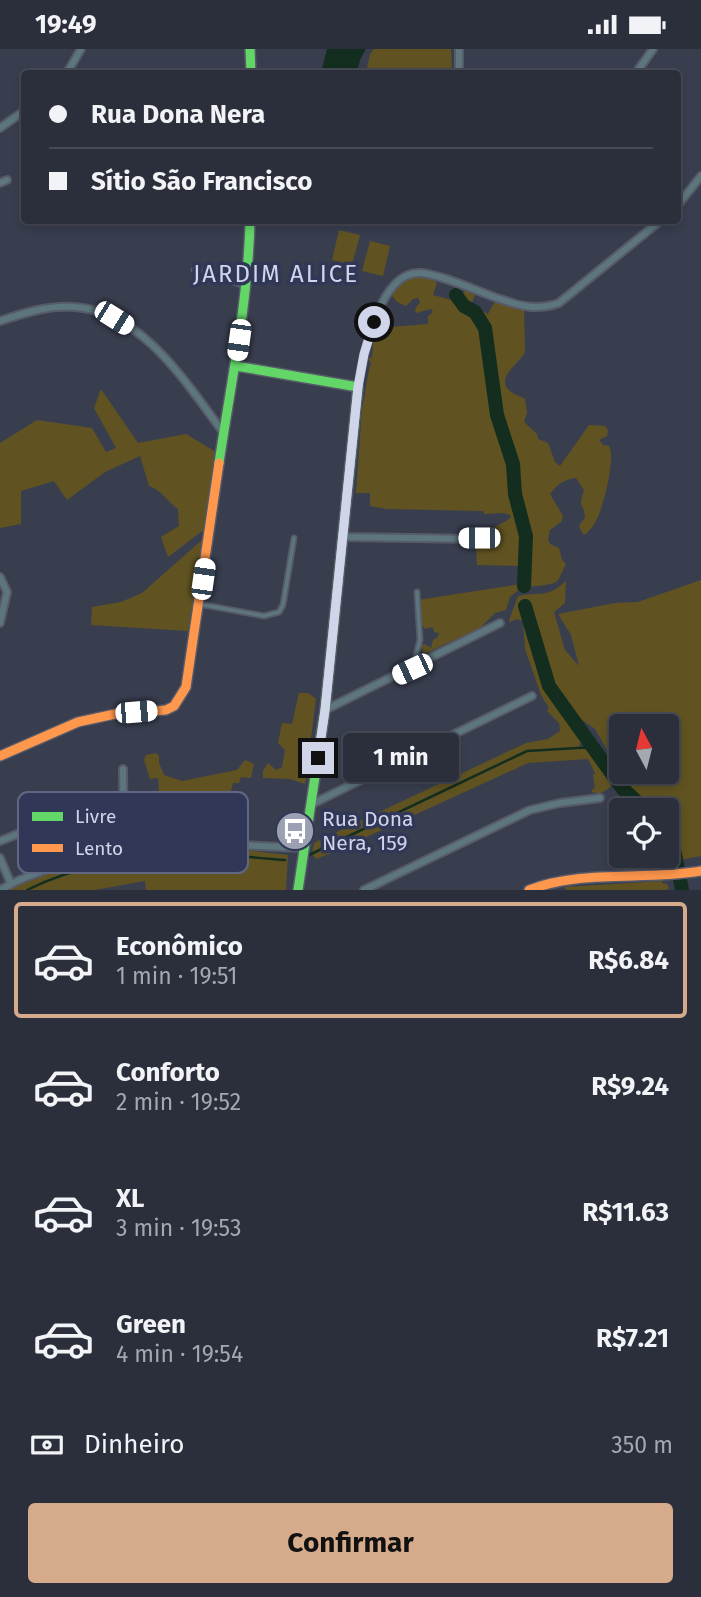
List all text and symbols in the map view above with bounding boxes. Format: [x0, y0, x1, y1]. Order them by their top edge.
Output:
text: 19:49 [35, 9, 96, 40]
text: Rua Dona Nera [91, 99, 265, 130]
text: Sítio São Francisco [91, 166, 312, 197]
district label: JARDIM ALICE [193, 260, 359, 288]
car [91, 298, 138, 338]
route start [358, 306, 390, 338]
car [226, 318, 253, 362]
car [459, 528, 501, 549]
car [190, 557, 217, 601]
car [389, 651, 436, 687]
car [115, 700, 158, 724]
north arrow [609, 714, 679, 784]
map controls [609, 714, 679, 868]
callout: 1 min [342, 733, 458, 783]
route end [302, 742, 334, 774]
text: 1 min [373, 743, 429, 771]
legend [18, 792, 248, 873]
button: locate [609, 798, 679, 868]
text: Livre [75, 805, 116, 828]
place label: Rua Dona Nera, 159 [322, 806, 413, 856]
bus stop icon: Rua Dona Nera, 159 [274, 810, 316, 852]
text: Lento [75, 837, 123, 860]
icon: car [32, 929, 95, 992]
text: Econômico [116, 931, 243, 962]
text: R$6.84 [588, 945, 669, 976]
text: 1 min · 19:51 [116, 962, 237, 990]
icon: car [32, 1055, 95, 1118]
text: Conforto [116, 1057, 220, 1088]
text: R$9.24 [591, 1071, 669, 1102]
text: 2 min · 19:52 [116, 1088, 241, 1116]
icon: car [32, 1181, 95, 1244]
text: XL [116, 1183, 144, 1214]
text: R$11.63 [582, 1197, 669, 1228]
text: 3 min · 19:53 [116, 1214, 241, 1242]
icon: car [32, 1307, 95, 1370]
text: Green [116, 1309, 186, 1340]
text: R$7.21 [596, 1323, 669, 1354]
text: 4 min · 19:54 [116, 1340, 243, 1368]
icon: cash [28, 1426, 66, 1464]
text: Dinheiro [84, 1429, 185, 1460]
text: 350 m [611, 1431, 673, 1459]
button: Confirmar [28, 1503, 673, 1583]

